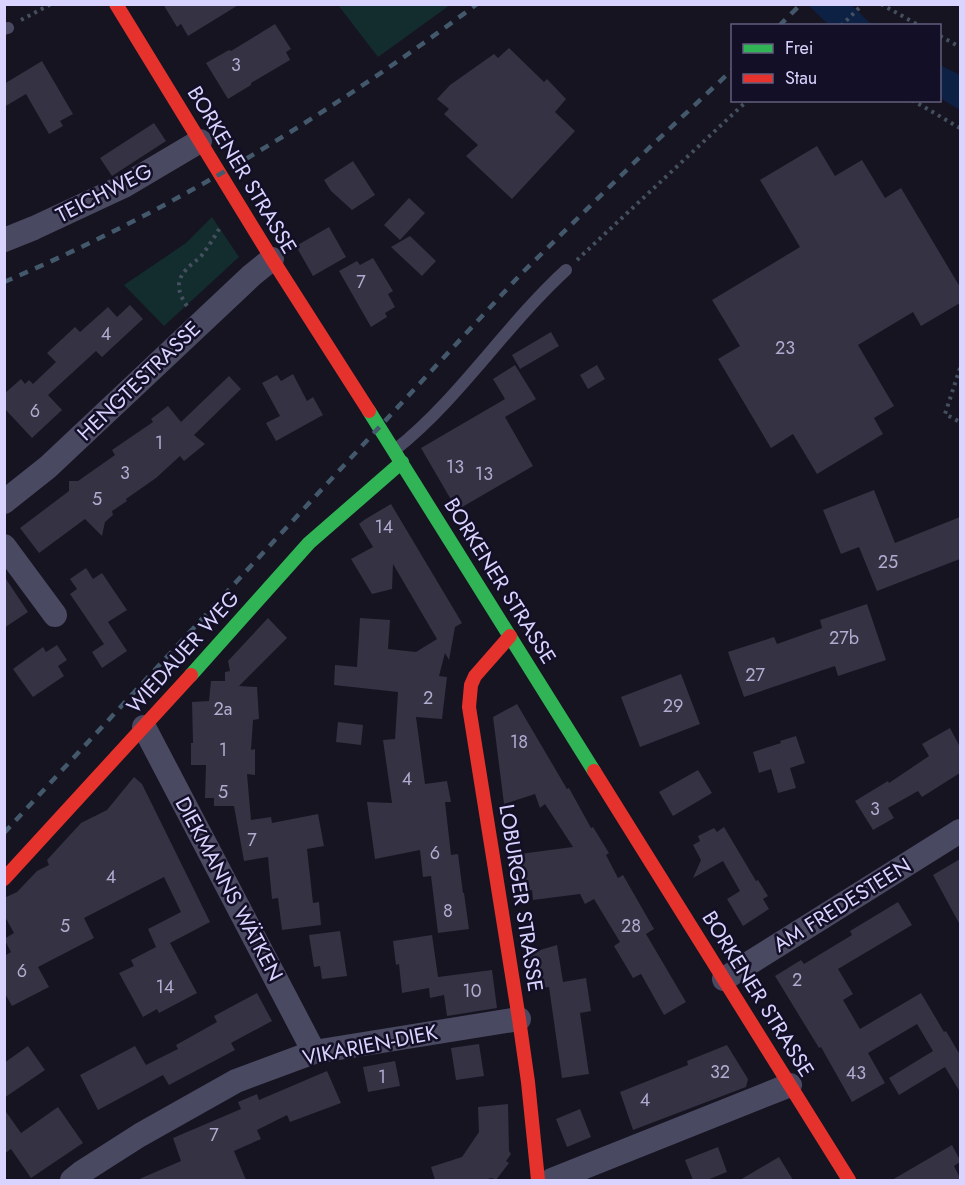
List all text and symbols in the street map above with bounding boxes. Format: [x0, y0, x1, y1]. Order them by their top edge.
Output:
legend [731, 24, 941, 102]
text: Frei [785, 35, 814, 61]
house number: 3 [231, 52, 241, 78]
text: Stau [785, 65, 817, 91]
street label: BORKENER STRASSE [180, 80, 304, 260]
street label: TEICHWEG [51, 156, 157, 230]
house number: 7 [356, 269, 366, 295]
street label: HENGTESTRASSE [71, 314, 207, 448]
house number: 4 [101, 321, 111, 347]
house number: 23 [775, 335, 795, 361]
house number: 6 [30, 398, 40, 424]
house number: 1 [155, 430, 163, 456]
house number: 13 [446, 454, 464, 480]
house number: 3 [120, 460, 130, 486]
house number: 13 [475, 461, 493, 487]
house number: 5 [92, 486, 102, 512]
street label: BORKENER STRASSE [437, 492, 563, 670]
house number: 14 [375, 514, 393, 540]
house number: 25 [878, 549, 898, 575]
street label: WIEDAUER WEG [120, 584, 246, 720]
house number: 27b [829, 625, 859, 651]
house number: 27 [745, 662, 765, 688]
house number: 2 [423, 685, 433, 711]
house number: 29 [663, 693, 683, 719]
house number: 2a [214, 696, 232, 722]
house number: 18 [510, 729, 528, 755]
house number: 1 [219, 737, 227, 763]
house number: 4 [402, 766, 412, 792]
house number: 5 [218, 779, 228, 805]
street label: DIEKMANNS WÄTKEN [168, 792, 290, 986]
house number: 3 [870, 796, 880, 822]
street label: LOBURGER STRASSE [491, 802, 551, 994]
house number: 7 [247, 827, 257, 853]
house number: 6 [430, 840, 440, 866]
street label: AM FREDESTEEN [767, 851, 917, 959]
house number: 4 [106, 864, 116, 890]
house number: 8 [443, 898, 453, 924]
street label: BORKENER STRASSE [695, 905, 821, 1083]
house number: 5 [60, 913, 70, 939]
house number: 28 [621, 913, 641, 939]
house number: 6 [17, 958, 27, 984]
house number: 2 [792, 967, 802, 993]
house number: 14 [156, 974, 174, 1000]
house number: 10 [463, 978, 482, 1004]
street label: VIKARIEN-DIEK [300, 1017, 440, 1073]
house number: 32 [710, 1059, 730, 1085]
house number: 43 [846, 1060, 866, 1086]
house number: 1 [378, 1064, 386, 1090]
house number: 4 [640, 1087, 650, 1113]
house number: 7 [209, 1122, 219, 1148]

